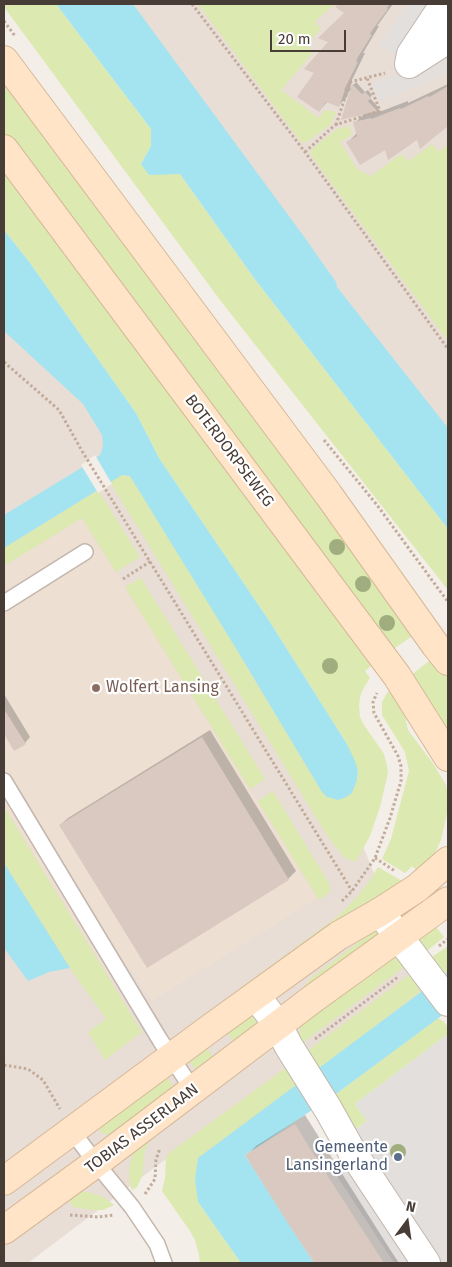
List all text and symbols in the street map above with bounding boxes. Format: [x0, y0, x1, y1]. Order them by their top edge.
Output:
scale bar [272, 20, 348, 52]
text: 20 m [278, 30, 311, 48]
street label: BOTERDORPSEWEG [180, 391, 278, 511]
place label: Wolfert Lansing [106, 678, 219, 698]
marker: Wolfert Lansing [90, 682, 102, 694]
street label: TOBIAS ASSERLAAN [81, 1080, 203, 1178]
place label: Gemeente Lansingerland [286, 1138, 388, 1176]
marker: Gemeente Lansingerland [392, 1151, 404, 1163]
north arrow [382, 1197, 432, 1247]
text: N [404, 1198, 417, 1216]

